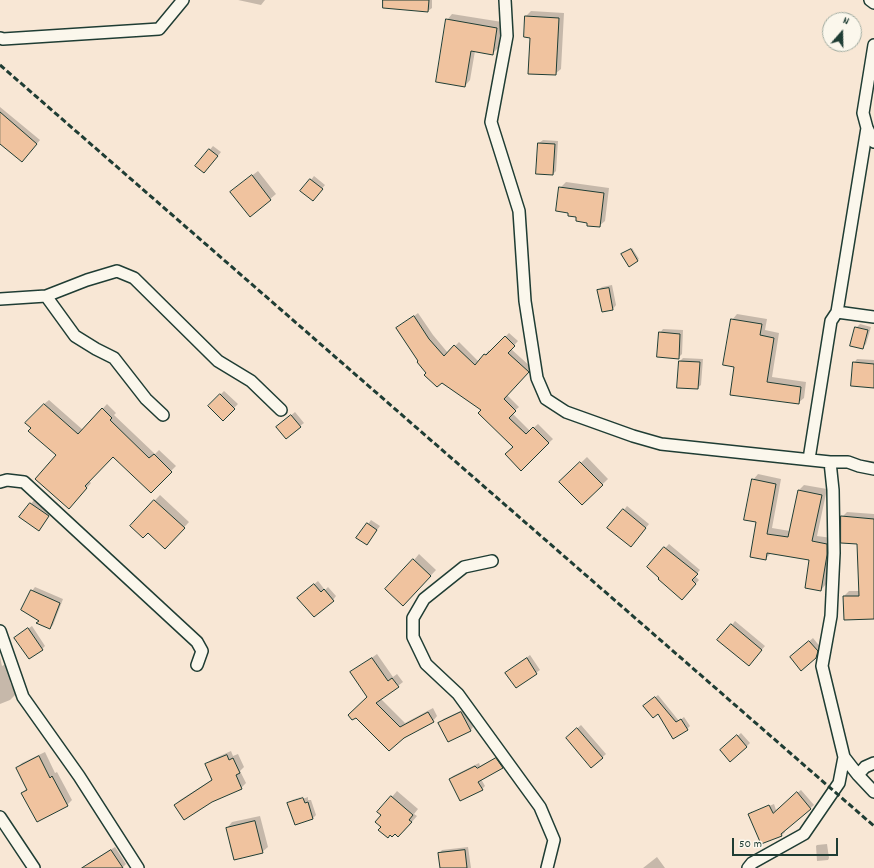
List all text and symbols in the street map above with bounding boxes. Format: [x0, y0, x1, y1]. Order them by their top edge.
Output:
north arrow [822, 12, 862, 52]
text: N [840, 13, 851, 30]
scale bar [734, 830, 840, 856]
text: 50 m [739, 836, 762, 853]

